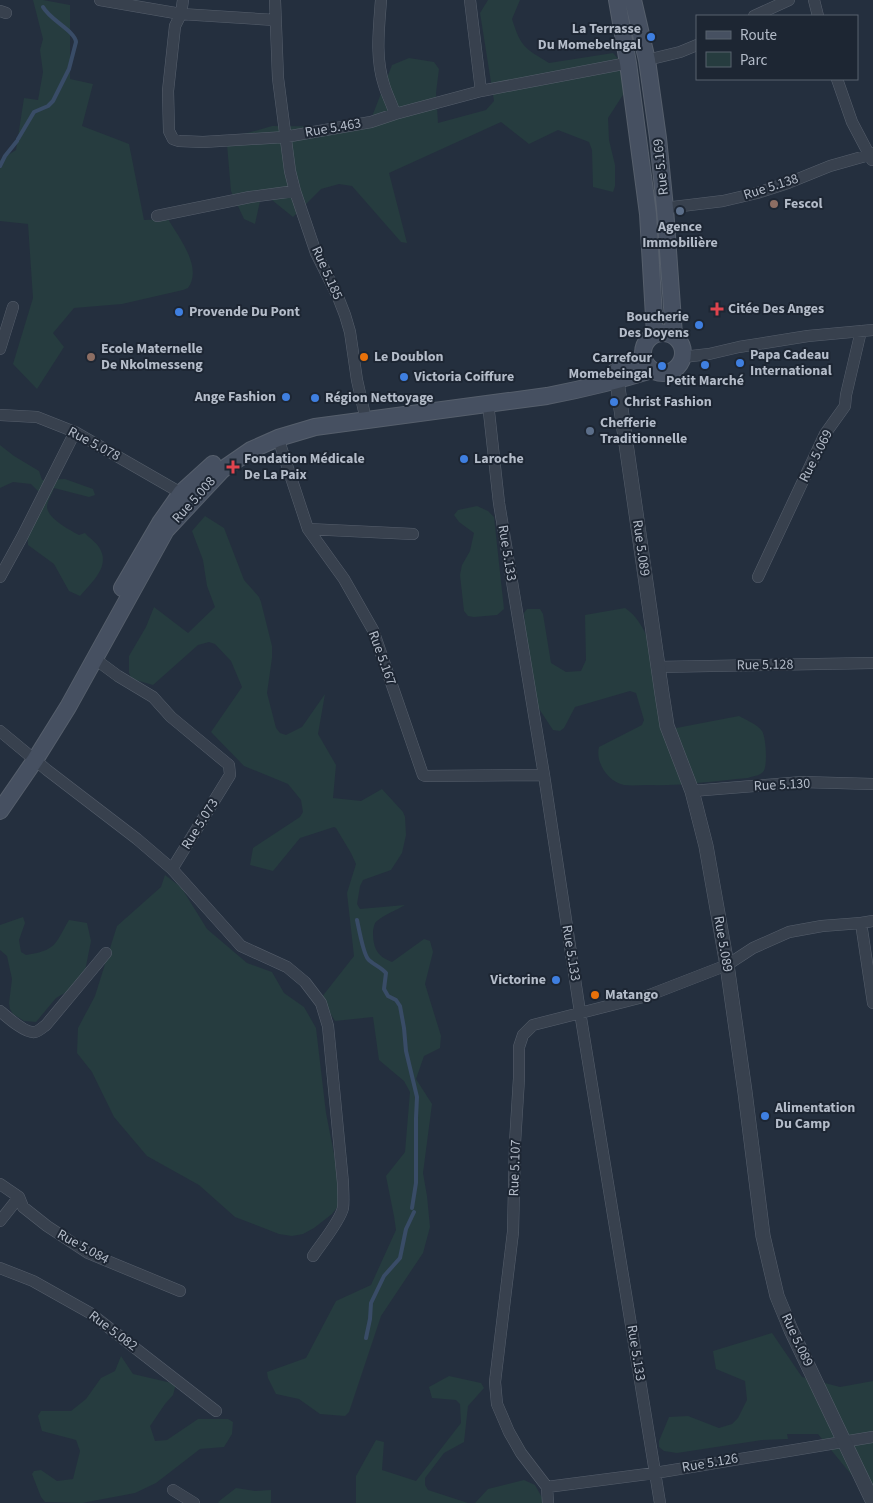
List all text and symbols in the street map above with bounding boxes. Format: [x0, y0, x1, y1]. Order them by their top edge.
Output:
legend [696, 15, 858, 80]
place label: La Terrasse Du Momebelngal [538, 19, 641, 55]
text: Route [740, 25, 777, 46]
marker: La Terrasse Du Momebelngal [645, 31, 657, 43]
text: Parc [740, 50, 767, 71]
street label: Rue 5.463 [303, 113, 363, 143]
street label: Rue 5.169 [648, 138, 674, 196]
street label: Rue 5.138 [741, 169, 801, 205]
place label: Fescol [784, 194, 822, 214]
marker: Fescol [768, 198, 780, 210]
marker: Agence Immobilière [674, 205, 686, 217]
place label: Agence Immobilière [642, 217, 718, 253]
street label: Rue 5.185 [306, 243, 348, 303]
place label: Citée Des Anges [728, 299, 824, 319]
place label: Provende Du Pont [189, 302, 300, 322]
marker: Citée Des Anges [710, 302, 724, 316]
marker: Provende Du Pont [173, 306, 185, 318]
place label: Boucherie Des Doyens [619, 307, 689, 343]
marker: Boucherie Des Doyens [693, 319, 705, 331]
place label: Ecole Maternelle De Nkolmesseng [101, 339, 203, 375]
place label: Papa Cadeau International [750, 345, 832, 381]
place label: Le Doublon [374, 347, 444, 367]
place label: Carrefour Momebeingal [569, 348, 652, 384]
marker: Ecole Maternelle De Nkolmesseng [85, 351, 97, 363]
marker: Le Doublon [358, 351, 370, 363]
marker: Papa Cadeau International [734, 357, 746, 369]
marker: Petit Marché [699, 359, 711, 371]
marker: Carrefour Momebeingal [656, 360, 668, 372]
place label: Victoria Coiffure [413, 367, 514, 387]
marker: Victoria Coiffure [398, 371, 410, 383]
place label: Petit Marché [666, 371, 744, 391]
place label: Ange Fashion [194, 387, 276, 407]
place label: Région Nettoyage [325, 388, 434, 408]
marker: Ange Fashion [280, 391, 292, 403]
marker: Région Nettoyage [309, 392, 321, 404]
place label: Christ Fashion [624, 392, 712, 412]
marker: Christ Fashion [608, 396, 620, 408]
place label: Chefferie Traditionnelle [600, 413, 687, 449]
street label: Rue 5.078 [64, 422, 124, 466]
marker: Chefferie Traditionnelle [584, 425, 596, 437]
street label: Rue 5.069 [794, 426, 838, 486]
place label: Fondation Médicale De La Paix [244, 449, 365, 485]
place label: Laroche [474, 449, 524, 469]
marker: Laroche [458, 453, 470, 465]
marker: Fondation Médicale De La Paix [226, 460, 240, 474]
street label: Rue 5.008 [168, 472, 220, 528]
street label: Rue 5.089 [627, 519, 655, 577]
street label: Rue 5.133 [493, 523, 521, 583]
street label: Rue 5.167 [363, 628, 401, 688]
street label: Rue 5.128 [737, 655, 794, 675]
street label: Rue 5.130 [753, 774, 811, 796]
street label: Rue 5.073 [177, 795, 224, 853]
street label: Rue 5.089 [708, 914, 738, 974]
street label: Rue 5.133 [557, 923, 585, 983]
place label: Victorine [489, 970, 546, 990]
marker: Victorine [550, 974, 562, 986]
place label: Matango [605, 985, 658, 1005]
marker: Matango [589, 989, 601, 1001]
place label: Alimentation Du Camp [774, 1098, 855, 1134]
marker: Alimentation Du Camp [759, 1110, 771, 1122]
street label: Rue 5.107 [504, 1139, 526, 1197]
street label: Rue 5.084 [53, 1225, 113, 1269]
street label: Rue 5.082 [84, 1306, 142, 1356]
street label: Rue 5.089 [776, 1310, 818, 1370]
street label: Rue 5.133 [622, 1323, 650, 1383]
street label: Rue 5.126 [680, 1448, 740, 1478]

